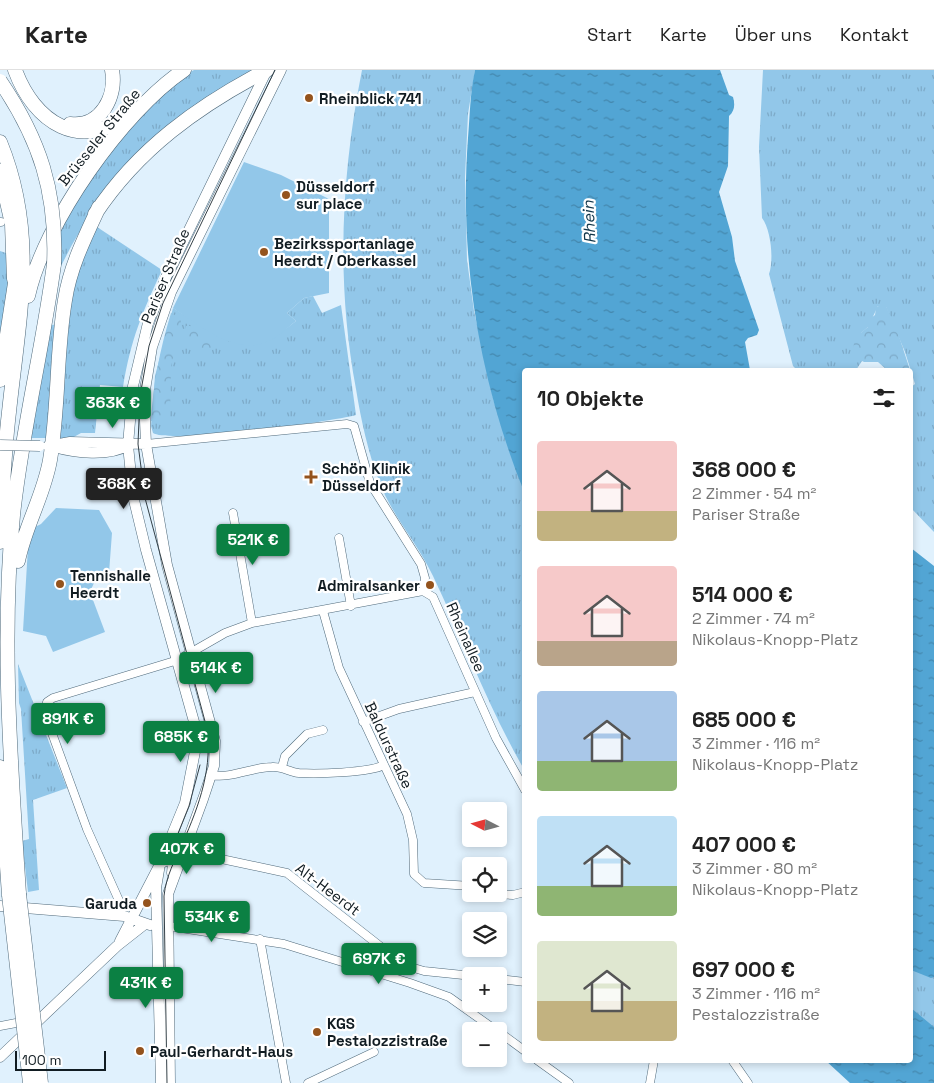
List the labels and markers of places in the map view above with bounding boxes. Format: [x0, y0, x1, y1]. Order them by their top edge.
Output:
place label: Rheinblick 741 [319, 89, 422, 108]
marker: Rheinblick 741 [303, 92, 315, 104]
place label: Düsseldorf sur place [296, 177, 375, 213]
marker: Düsseldorf sur place [280, 189, 292, 201]
place label: Bezirkssportanlage Heerdt / Oberkassel [274, 234, 416, 270]
marker: Bezirkssportanlage Heerdt / Oberkassel [258, 246, 270, 258]
pin: 363K € [72, 386, 154, 429]
place label: Schön Klinik Düsseldorf [322, 459, 411, 495]
pin: 368K € [83, 468, 165, 510]
marker: Schön Klinik Düsseldorf [304, 470, 318, 484]
pin: 521K € [212, 524, 294, 566]
place label: Tennishalle Heerdt [70, 566, 151, 602]
place label: Admiralsanker [317, 576, 420, 595]
marker: Tennishalle Heerdt [54, 578, 66, 590]
marker: Admiralsanker [424, 579, 436, 591]
pin: 514K € [175, 652, 257, 694]
pin: 891K € [27, 702, 109, 745]
pin: 685K € [140, 720, 222, 763]
pin: 407K € [146, 832, 228, 875]
place label: Garuda [85, 894, 137, 913]
marker: Garuda [141, 897, 153, 909]
pin: 534K € [171, 900, 253, 943]
pin: 697K € [338, 942, 420, 985]
pin: 431K € [105, 966, 187, 1009]
place label: KGS Pestalozzistraße [327, 1014, 448, 1050]
marker: KGS Pestalozzistraße [311, 1026, 323, 1038]
place label: Paul-Gerhardt-Haus [150, 1042, 293, 1061]
marker: Paul-Gerhardt-Haus [134, 1045, 146, 1057]

